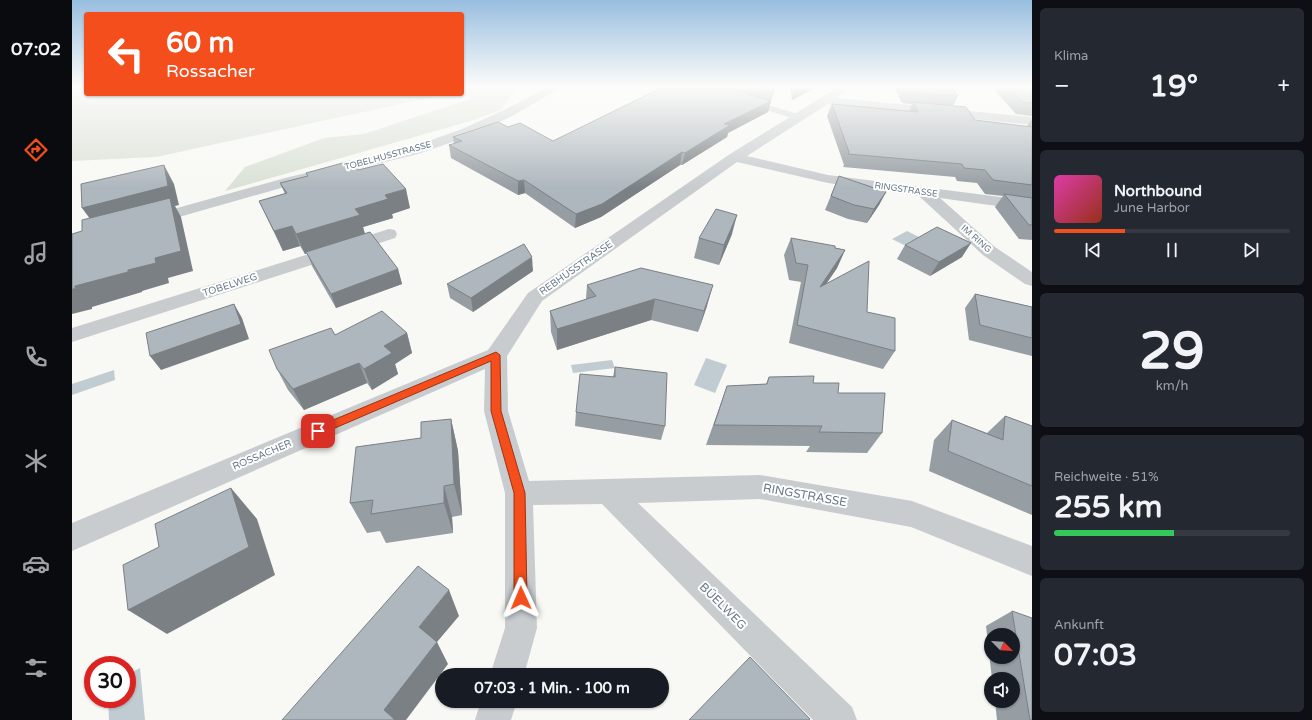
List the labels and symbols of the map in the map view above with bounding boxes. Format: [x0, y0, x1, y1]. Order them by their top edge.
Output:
street label: TOBELHUSSTRASSE [343, 139, 433, 173]
street label: RINGSTRASSE [874, 180, 939, 200]
street label: IM RING [959, 223, 994, 255]
street label: REBHUSSTRASSE [537, 238, 615, 298]
street label: TOBELWEG [201, 271, 259, 299]
pin [301, 414, 335, 448]
street label: ROSSACHER [231, 437, 293, 473]
street label: RINGSTRASSE [762, 481, 848, 509]
position arrow [500, 577, 542, 619]
street label: BÜELWEG [697, 580, 749, 632]
north arrow [984, 628, 1020, 664]
speed limit sign: 30 [84, 656, 136, 708]

